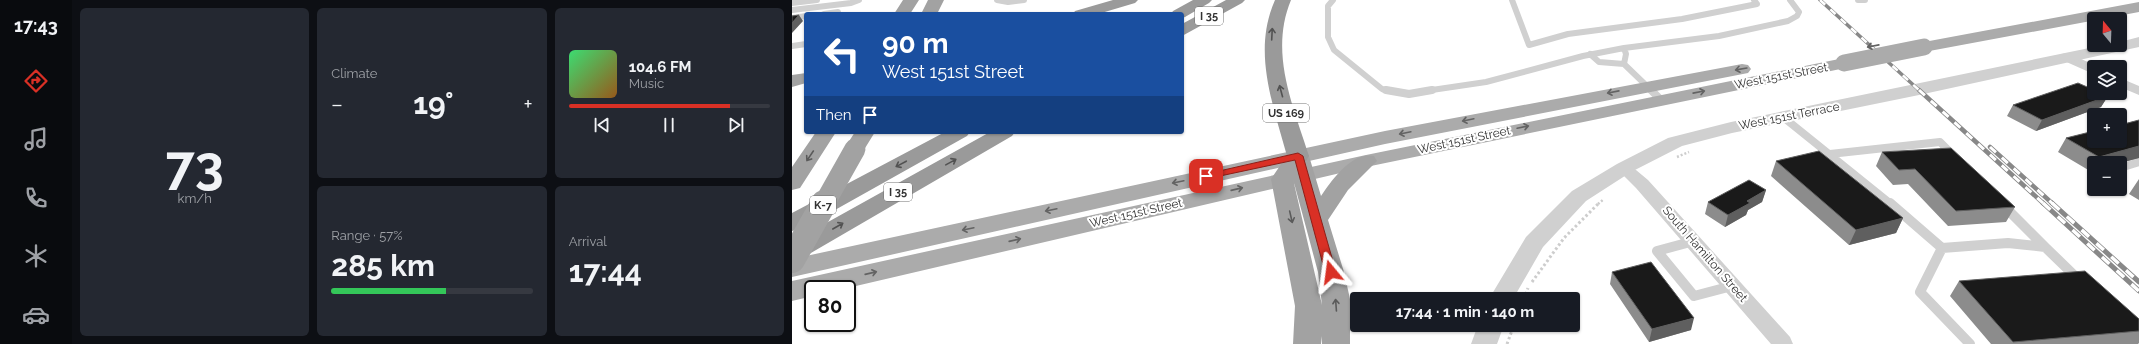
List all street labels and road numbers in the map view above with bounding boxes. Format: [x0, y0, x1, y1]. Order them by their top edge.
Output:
road number: I 35 [1195, 7, 1223, 25]
street label: West 151st Street [1733, 60, 1829, 92]
street label: West 151st Terrace [1737, 99, 1841, 133]
road number: US 169 [1263, 104, 1309, 122]
street label: West 151st Street [1416, 123, 1512, 157]
road number: I 35 [884, 183, 912, 201]
road number: K-7 [810, 196, 836, 214]
street label: West 151st Street [1088, 196, 1184, 230]
street label: South Hamilton Street [1660, 203, 1750, 305]

